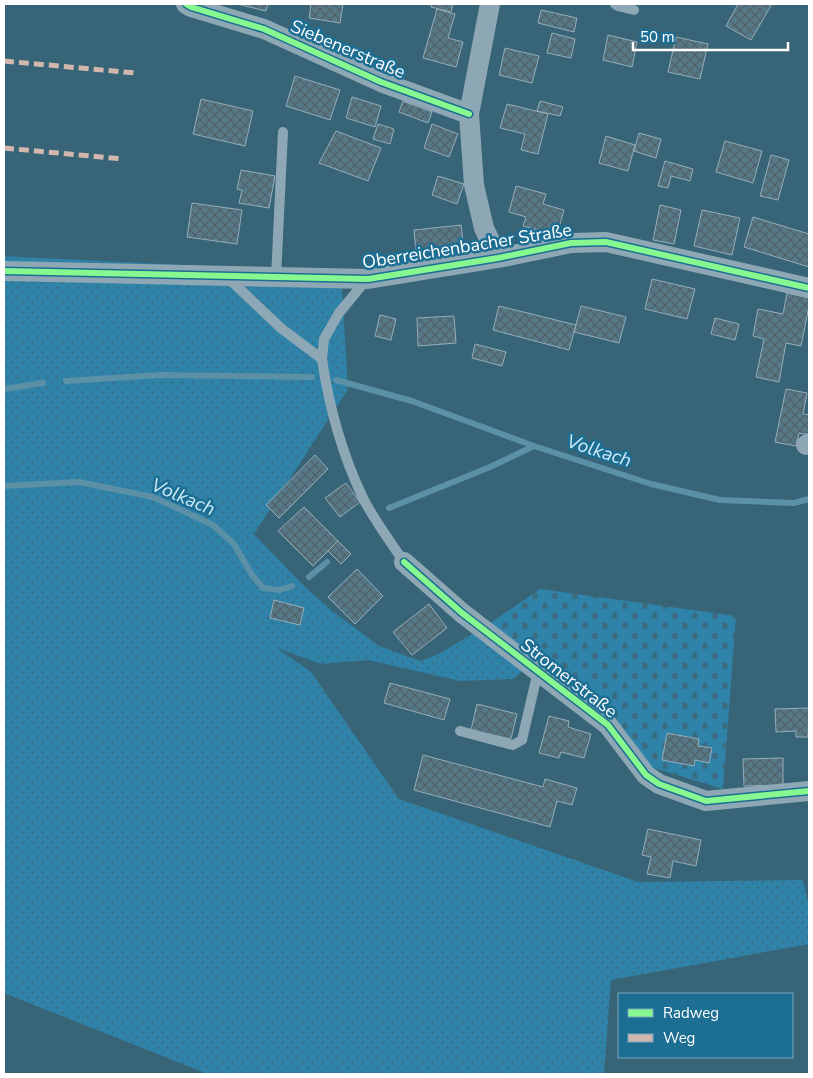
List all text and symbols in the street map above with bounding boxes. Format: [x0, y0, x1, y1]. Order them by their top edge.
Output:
street label: Siebenerstraße [287, 14, 409, 84]
scale bar [633, 20, 788, 52]
text: 50 m [640, 27, 675, 47]
street label: Oberreichenbacher Straße [360, 218, 574, 274]
water label: Volkach [563, 428, 635, 474]
water label: Volkach [147, 472, 219, 522]
street label: Stromerstraße [516, 633, 622, 723]
legend [618, 993, 793, 1058]
text: Radweg [663, 1003, 719, 1023]
text: Weg [663, 1028, 695, 1048]

